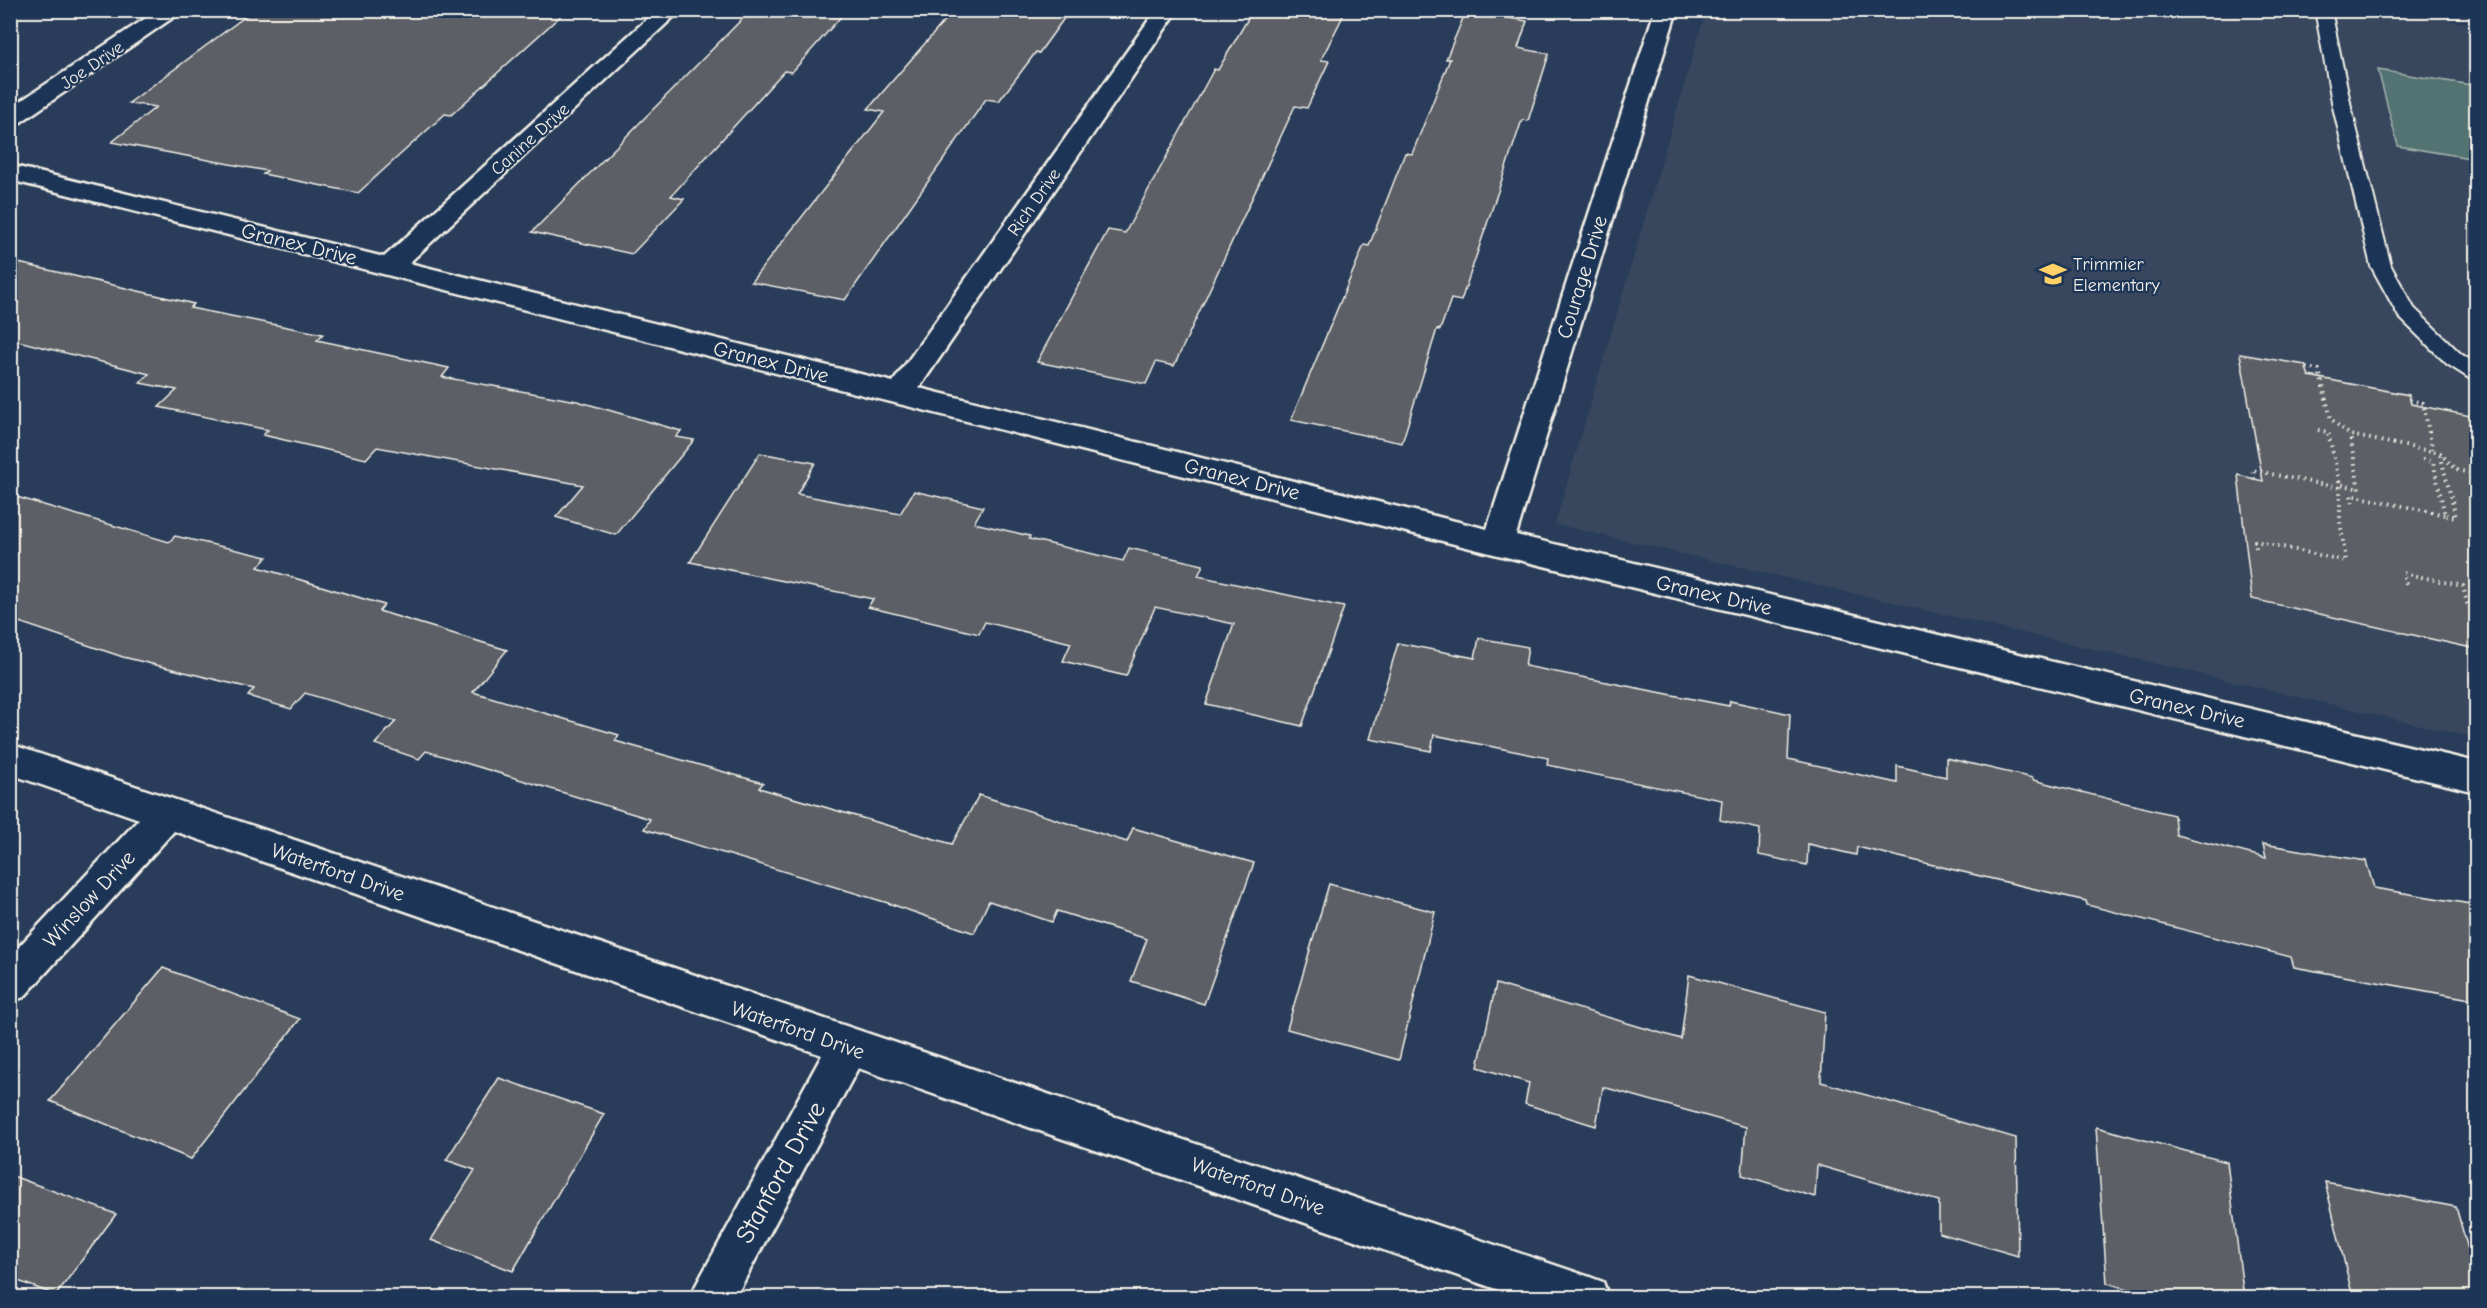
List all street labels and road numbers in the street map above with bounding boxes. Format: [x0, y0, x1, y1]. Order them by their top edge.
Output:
street label: Joe Drive [57, 37, 128, 94]
street label: Canine Drive [487, 99, 574, 180]
street label: Rich Drive [1003, 164, 1065, 240]
street label: Courage Drive [1552, 213, 1612, 341]
street label: Granex Drive [239, 218, 359, 270]
street label: Granex Drive [711, 336, 831, 388]
street label: Granex Drive [1182, 453, 1302, 505]
street label: Granex Drive [1654, 570, 1774, 620]
street label: Granex Drive [2127, 683, 2247, 733]
street label: Waterford Drive [268, 838, 408, 906]
street label: Winslow Drive [38, 846, 140, 952]
street label: Waterford Drive [728, 996, 868, 1064]
street label: Stanford Drive [730, 1096, 832, 1249]
street label: Waterford Drive [1188, 1152, 1328, 1220]

